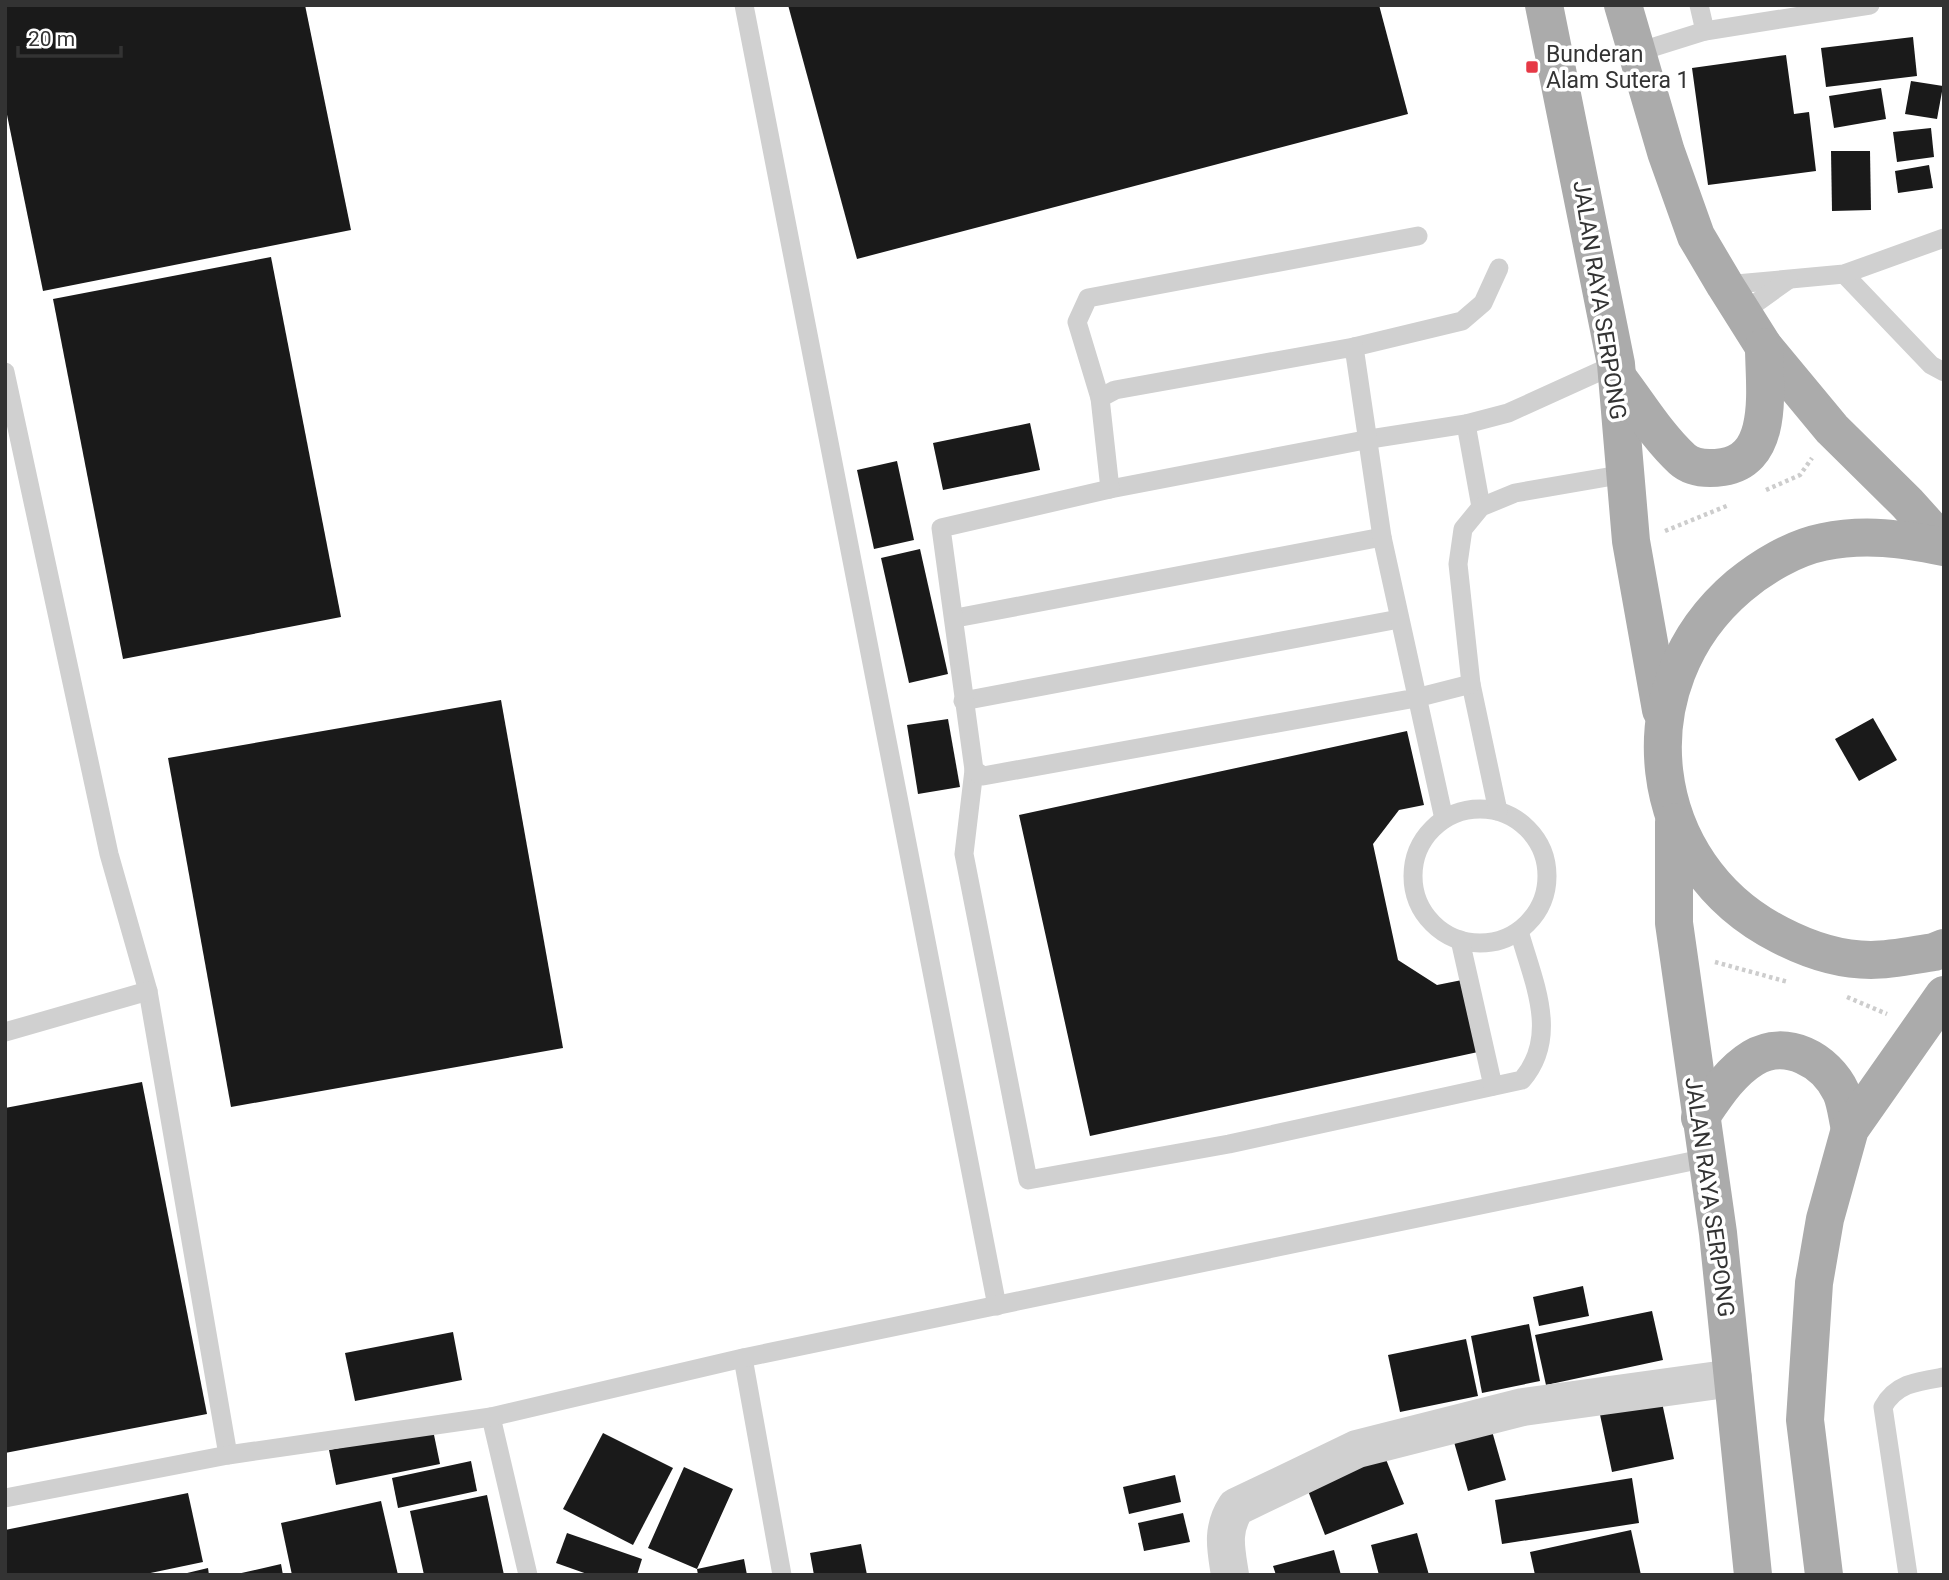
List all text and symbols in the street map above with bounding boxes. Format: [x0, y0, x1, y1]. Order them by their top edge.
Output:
scale bar [18, 14, 121, 58]
text: 20 m [28, 27, 75, 51]
place label: Bunderan Alam Sutera 1 [1546, 41, 1690, 94]
marker: Bunderan Alam Sutera 1 [1524, 59, 1540, 75]
street label: JALAN RAYA SERPONG [1567, 178, 1632, 422]
street label: JALAN RAYA SERPONG [1679, 1075, 1740, 1319]

